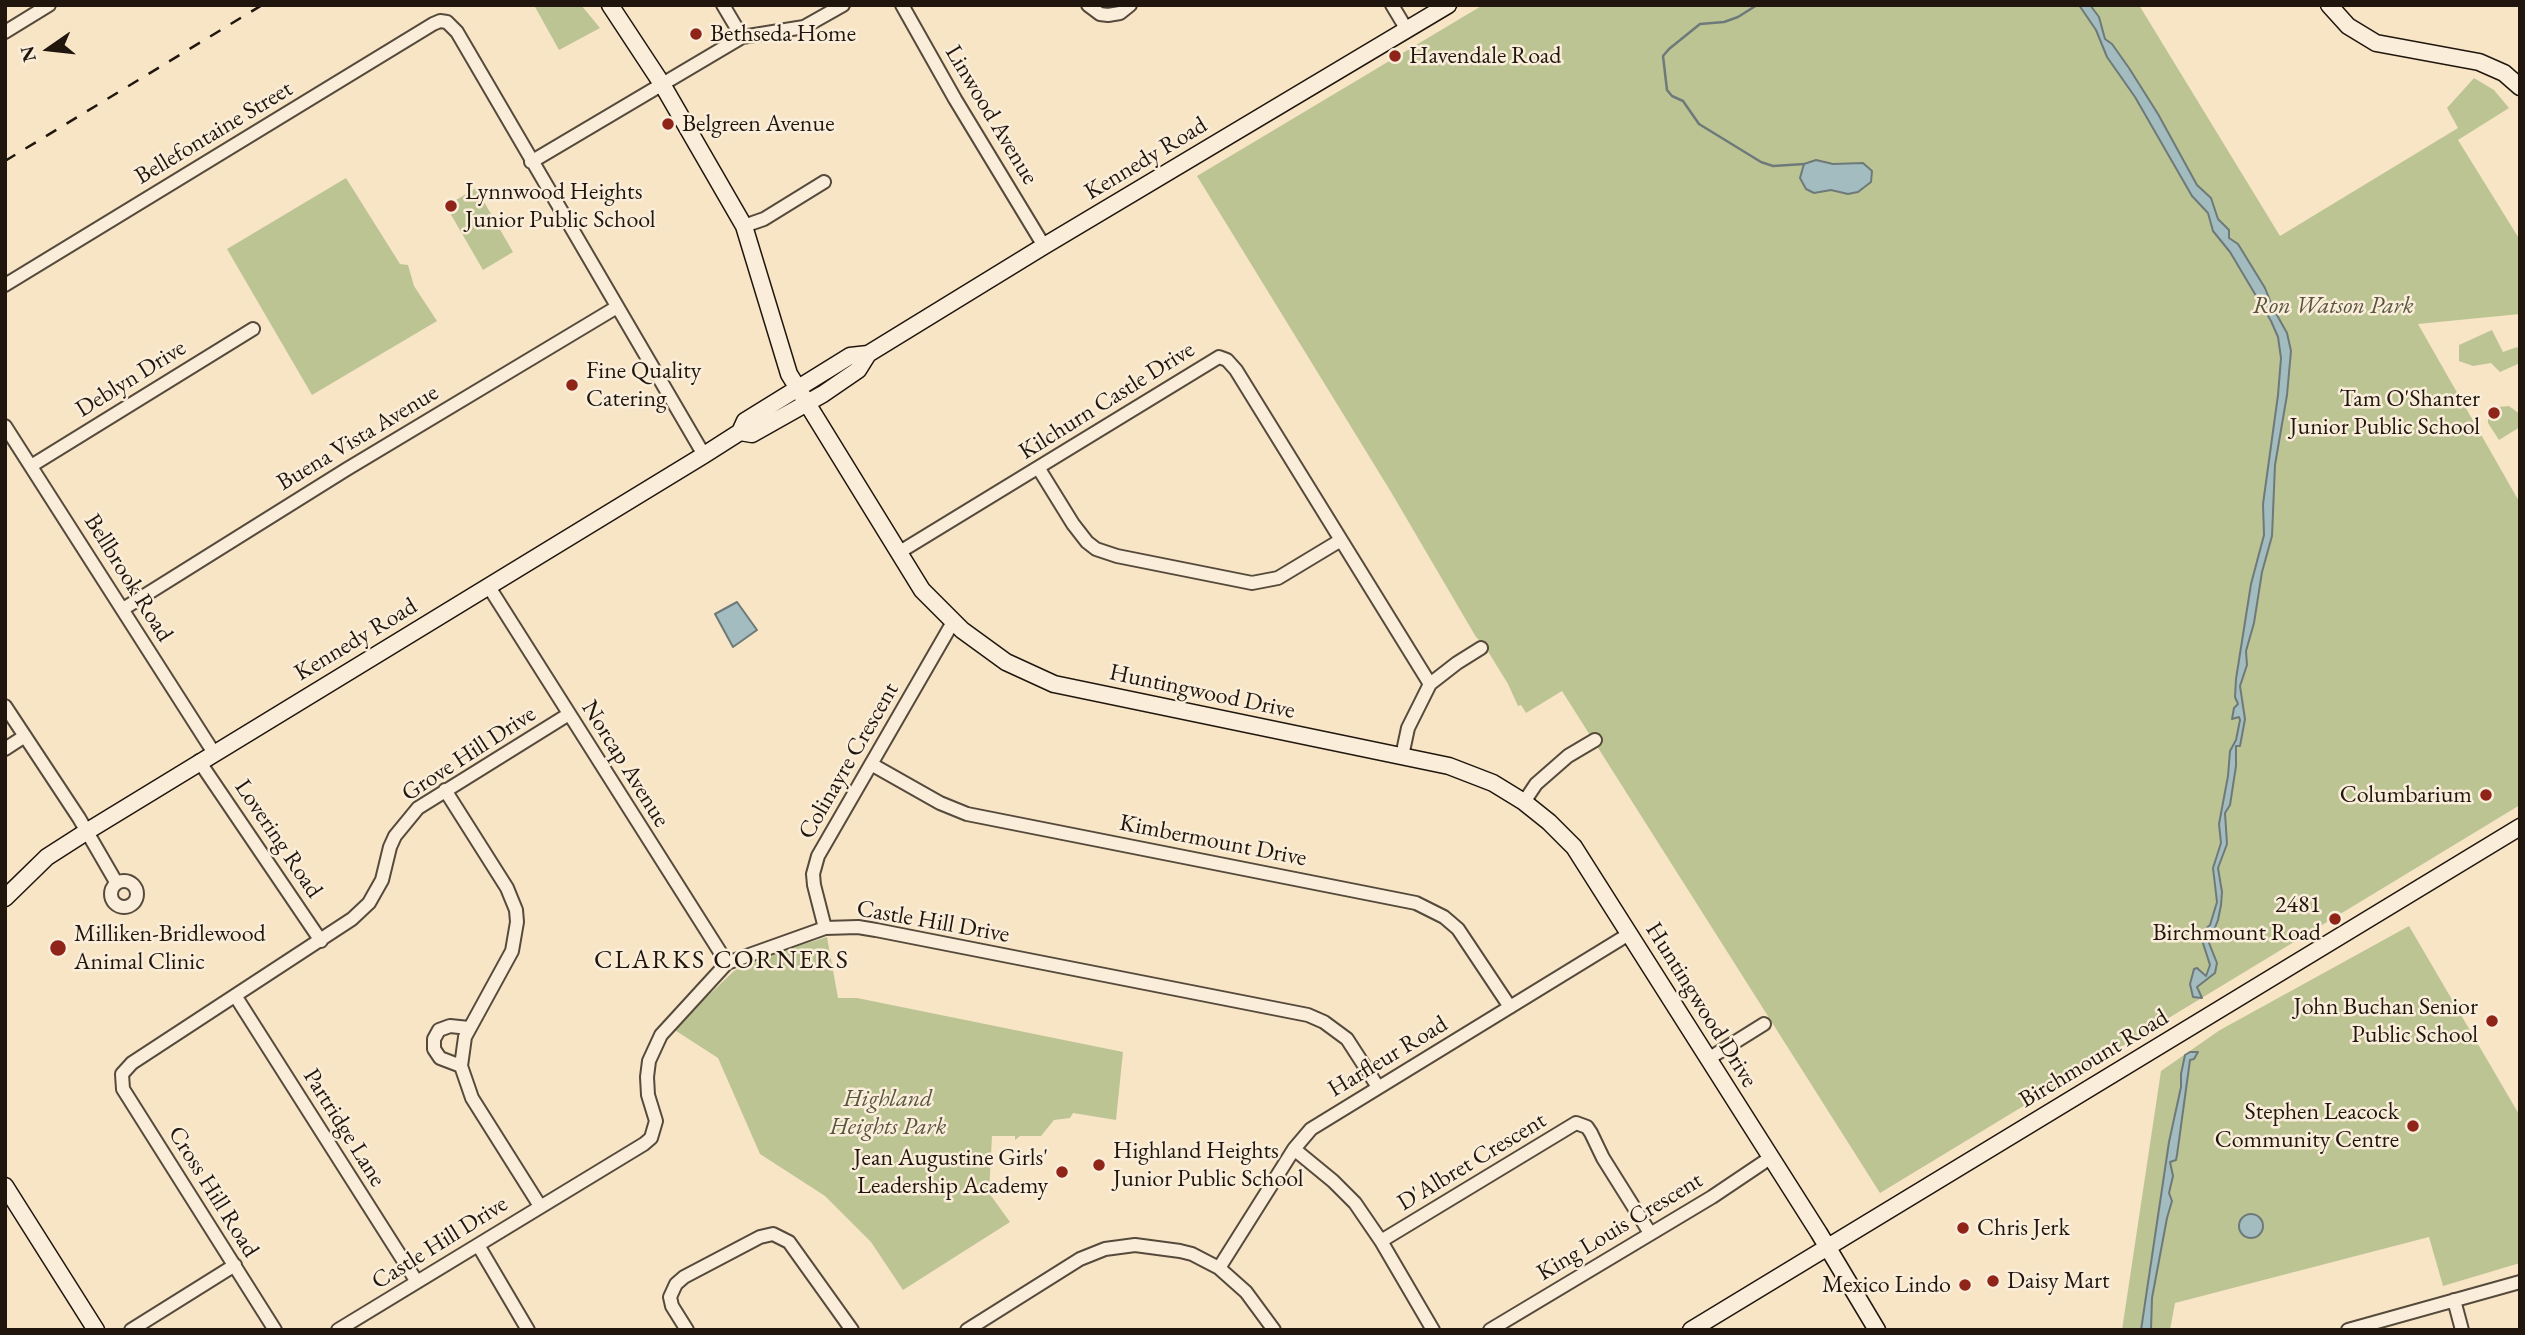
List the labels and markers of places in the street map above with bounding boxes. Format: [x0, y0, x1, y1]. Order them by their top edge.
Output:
place label: Bethseda Home [710, 20, 856, 48]
marker: Bethseda Home [688, 26, 704, 42]
place label: Havendale Road [1409, 42, 1561, 70]
marker: Havendale Road [1387, 48, 1403, 64]
place label: Belgreen Avenue [682, 110, 834, 138]
marker: Belgreen Avenue [660, 116, 676, 132]
place label: Lynnwood Heights Junior Public School [465, 178, 656, 234]
marker: Lynnwood Heights Junior Public School [443, 198, 459, 214]
place label: Fine Quality Catering [586, 357, 701, 413]
marker: Fine Quality Catering [564, 377, 580, 393]
place label: Tam O'Shanter Junior Public School [2289, 385, 2480, 441]
marker: Tam O'Shanter Junior Public School [2486, 405, 2502, 421]
place label: Columbarium [2340, 781, 2472, 809]
marker: Columbarium [2478, 787, 2494, 803]
place label: 2481 Birchmount Road [2152, 891, 2321, 947]
marker: 2481 Birchmount Road [2327, 911, 2343, 927]
place label: Milliken-Bridlewood Animal Clinic [74, 920, 266, 976]
marker: Milliken-Bridlewood Animal Clinic [48, 938, 68, 958]
place label: John Buchan Senior Public School [2294, 993, 2478, 1049]
marker: John Buchan Senior Public School [2484, 1013, 2500, 1029]
place label: Stephen Leacock Community Centre [2215, 1098, 2399, 1154]
marker: Stephen Leacock Community Centre [2405, 1118, 2421, 1134]
place label: Highland Heights Junior Public School [1113, 1137, 1304, 1193]
place label: Jean Augustine Girls' Leadership Academy [853, 1144, 1048, 1200]
marker: Highland Heights Junior Public School [1091, 1157, 1107, 1173]
marker: Jean Augustine Girls' Leadership Academy [1054, 1164, 1070, 1180]
place label: Chris Jerk [1977, 1214, 2070, 1242]
marker: Chris Jerk [1955, 1220, 1971, 1236]
place label: Daisy Mart [2007, 1267, 2110, 1295]
place label: Mexico Lindo [1822, 1271, 1951, 1299]
marker: Daisy Mart [1985, 1273, 2001, 1289]
marker: Mexico Lindo [1957, 1277, 1973, 1293]

